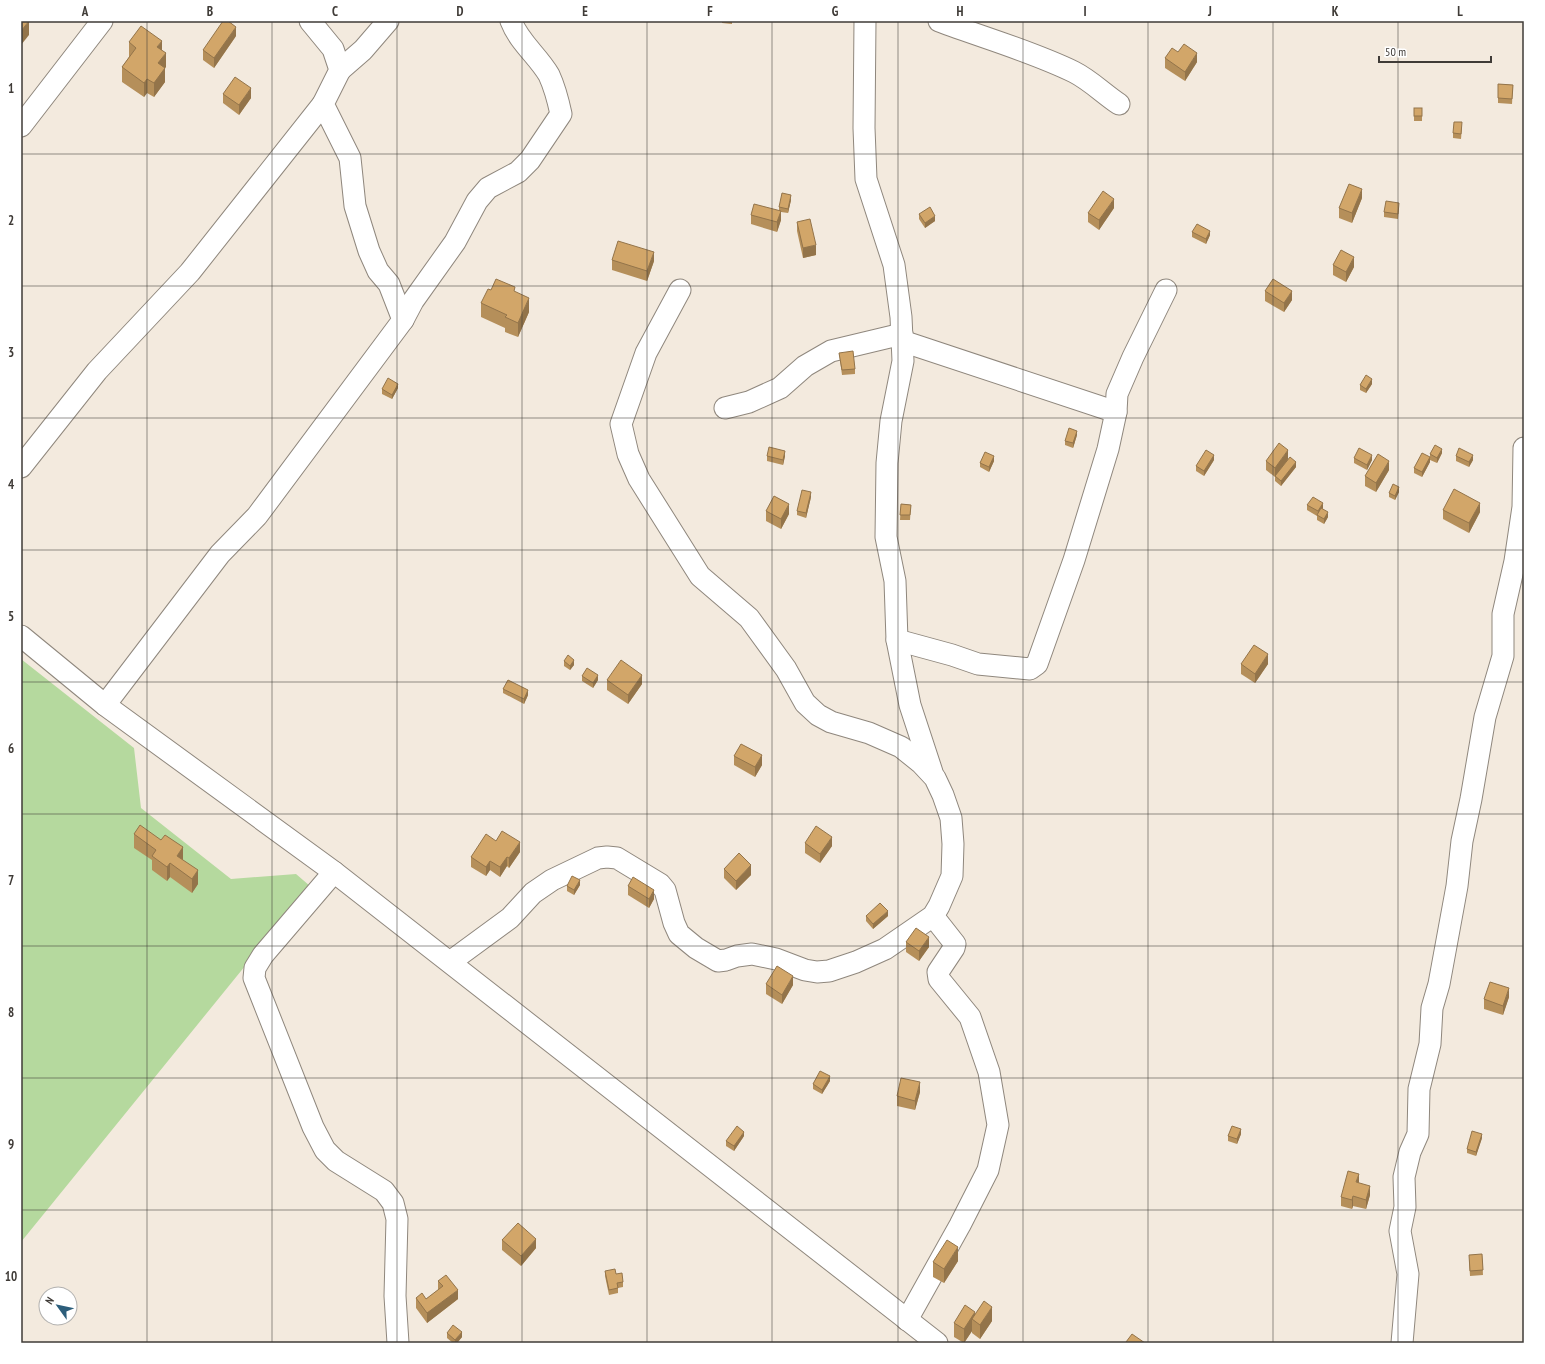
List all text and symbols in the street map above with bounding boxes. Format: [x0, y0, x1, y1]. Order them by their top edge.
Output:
text: A [81, 3, 89, 20]
text: B [207, 3, 213, 20]
text: C [332, 3, 338, 20]
text: D [457, 3, 464, 20]
text: E [582, 3, 588, 20]
text: F [707, 3, 713, 20]
text: G [832, 3, 839, 20]
text: H [957, 3, 964, 20]
text: I [1083, 3, 1087, 20]
text: J [1207, 3, 1212, 20]
text: K [1332, 3, 1339, 20]
text: L [1457, 3, 1463, 20]
scale bar [1379, 38, 1491, 64]
text: 50 m [1385, 44, 1406, 59]
text: 1 [8, 80, 14, 97]
text: 2 [8, 212, 14, 229]
text: 3 [8, 344, 14, 361]
text: 4 [8, 476, 15, 493]
text: 5 [8, 608, 14, 625]
text: 6 [8, 740, 14, 757]
text: 7 [8, 872, 14, 889]
text: 8 [8, 1004, 14, 1021]
text: 9 [8, 1136, 14, 1153]
text: 10 [5, 1268, 17, 1285]
north arrow [38, 1286, 78, 1326]
text: N [42, 1294, 57, 1307]

